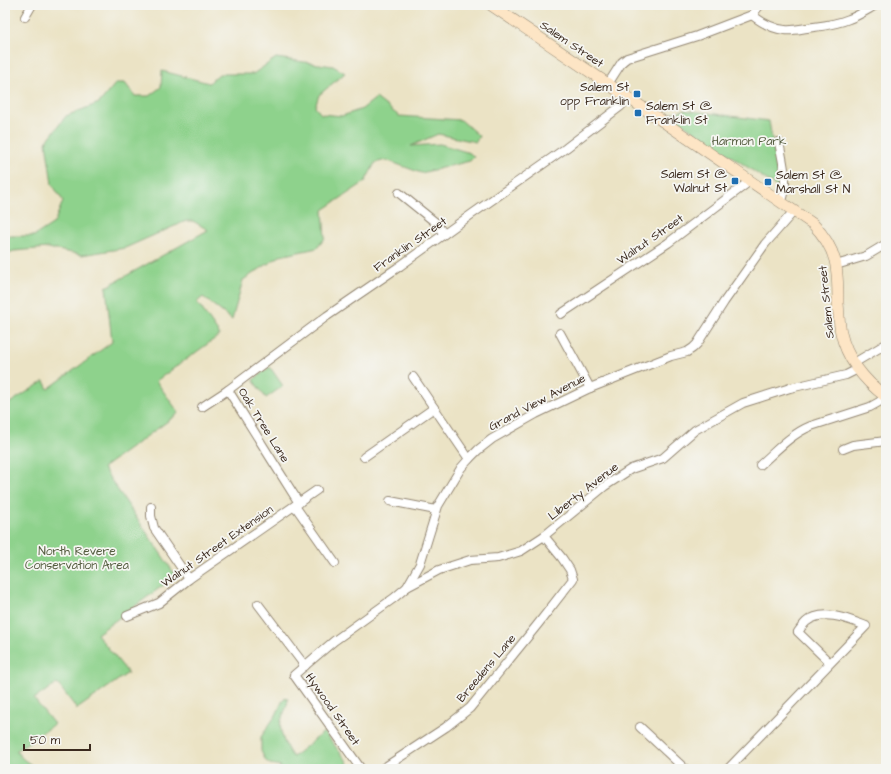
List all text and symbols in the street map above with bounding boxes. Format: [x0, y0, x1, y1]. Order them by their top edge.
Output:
street label: Salem Street [537, 17, 607, 72]
place label: Salem St opp Franklin [560, 79, 629, 110]
marker: Salem St opp Franklin [632, 89, 642, 99]
place label: Salem St @ Franklin St [646, 98, 713, 129]
marker: Salem St @ Franklin St [633, 108, 643, 118]
park label: Harmon Park [712, 133, 787, 150]
place label: Salem St @ Walnut St [661, 166, 727, 197]
place label: Salem St @ Marshall St N [776, 167, 851, 198]
marker: Salem St @ Walnut St [730, 176, 740, 186]
marker: Salem St @ Marshall St N [763, 177, 773, 187]
street label: Walnut Street [613, 210, 687, 269]
street label: Franklin Street [370, 213, 450, 276]
street label: Salem Street [814, 264, 839, 339]
street label: Grand View Avenue [486, 370, 589, 435]
street label: Oak Tree Lane [234, 385, 294, 466]
street label: Liberty Avenue [544, 458, 623, 525]
street label: Walnut Street Extension [158, 501, 277, 592]
park label: North Revere Conservation Area [25, 543, 129, 574]
street label: Breedens Lane [453, 630, 520, 706]
street label: Hywood Street [300, 670, 364, 750]
scale bar [24, 726, 90, 752]
text: 50 m [30, 732, 61, 749]

